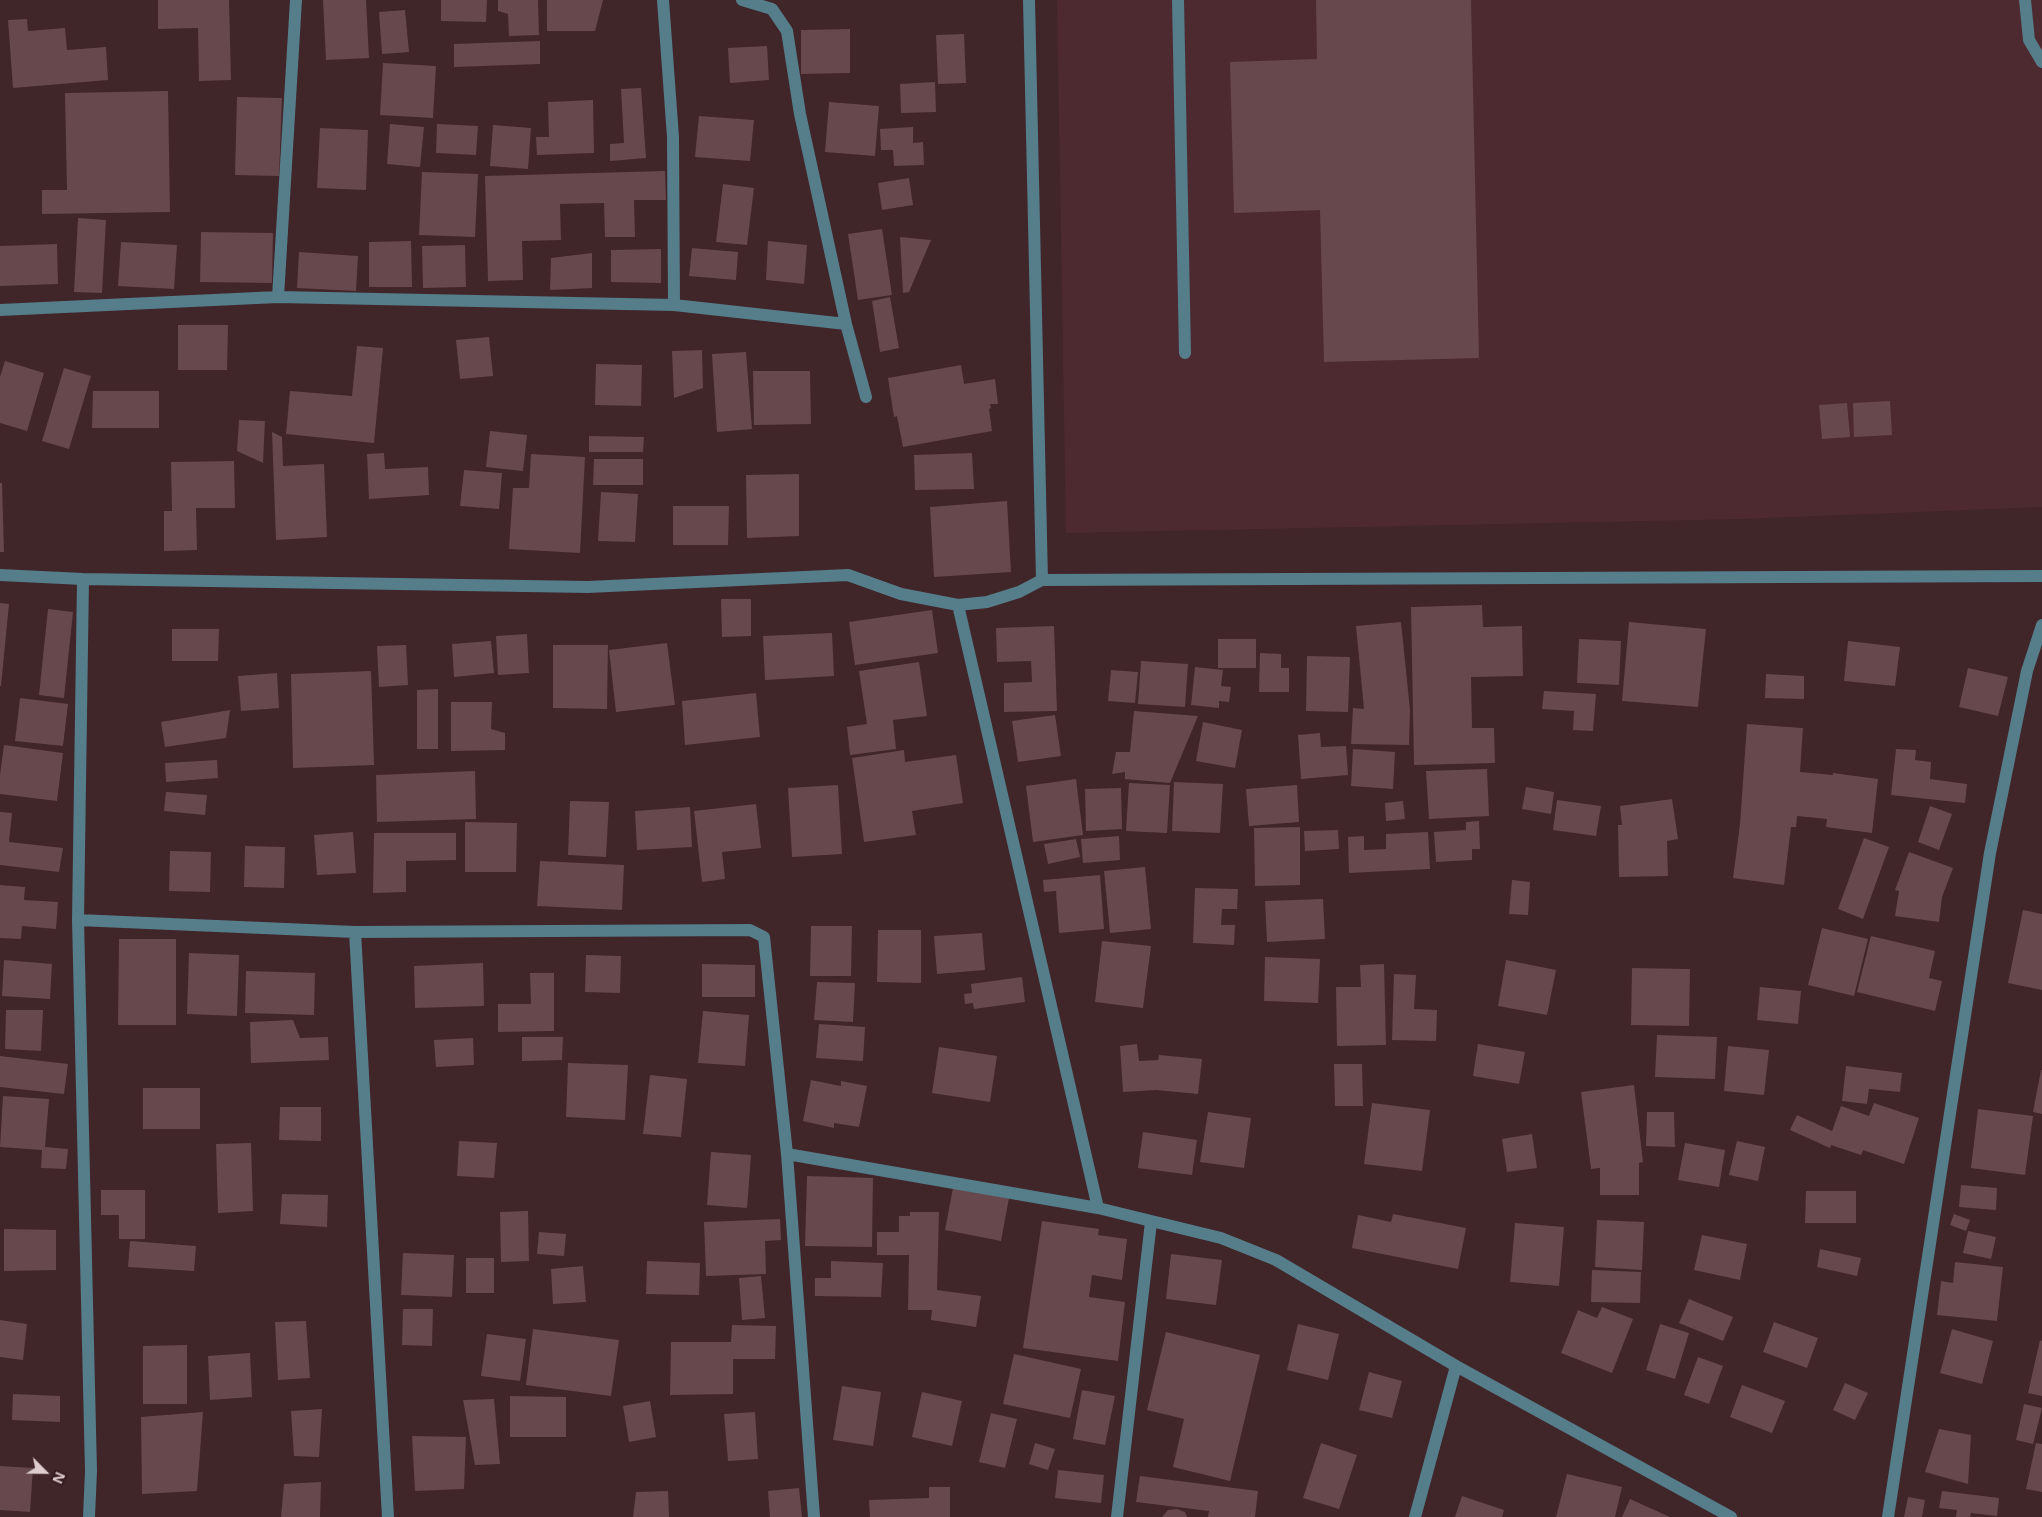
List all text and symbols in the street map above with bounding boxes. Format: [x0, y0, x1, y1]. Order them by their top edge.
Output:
north arrow [20, 1447, 70, 1497]
text: N [48, 1469, 70, 1487]

